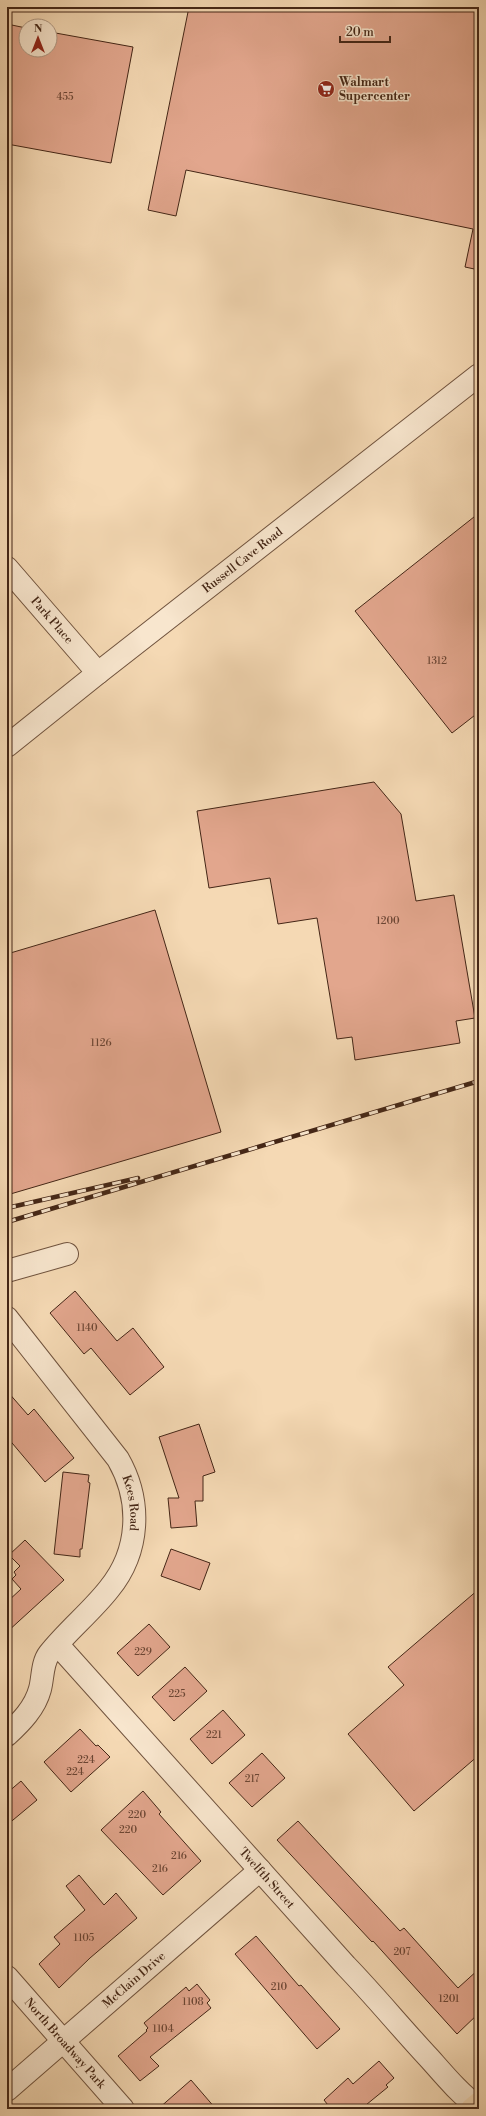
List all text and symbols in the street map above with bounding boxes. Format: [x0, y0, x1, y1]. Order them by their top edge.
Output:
north arrow [18, 18, 58, 58]
scale bar [340, 18, 390, 44]
text: N [34, 22, 43, 36]
text: 20 m [346, 25, 374, 40]
place label: Walmart Supercenter [338, 75, 410, 104]
supermarket icon: Walmart Supercenter [316, 79, 336, 99]
house number: 455 [57, 91, 74, 103]
street label: Russell Cave Road [199, 524, 286, 596]
street label: Park Place [28, 594, 77, 647]
house number: 1312 [427, 655, 447, 667]
house number: 1200 [376, 915, 400, 927]
house number: 1126 [91, 1037, 111, 1049]
house number: 1140 [76, 1322, 98, 1334]
street label: Kees Road [119, 1473, 142, 1532]
house number: 229 [134, 1646, 152, 1658]
house number: 225 [169, 1688, 186, 1700]
house number: 221 [206, 1729, 223, 1741]
house number: 224 [77, 1754, 95, 1766]
house number: 224 [66, 1766, 84, 1778]
house number: 217 [245, 1773, 259, 1785]
house number: 220 [128, 1809, 146, 1821]
house number: 220 [119, 1824, 137, 1836]
street label: Twelfth Street [236, 1844, 299, 1912]
house number: 216 [171, 1850, 187, 1862]
house number: 216 [152, 1863, 168, 1875]
house number: 1105 [74, 1932, 95, 1944]
house number: 207 [393, 1946, 411, 1958]
street label: McClain Drive [99, 1948, 168, 2011]
house number: 210 [271, 1981, 288, 1993]
house number: 1201 [439, 1993, 460, 2005]
street label: North Broadway Park [21, 1995, 110, 2092]
house number: 1108 [182, 1996, 204, 2008]
house number: 1104 [152, 2023, 174, 2035]

